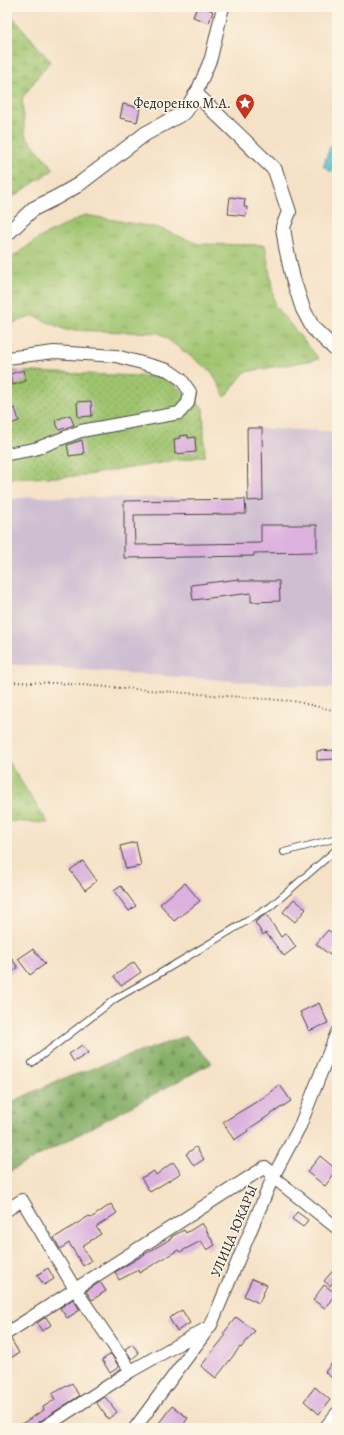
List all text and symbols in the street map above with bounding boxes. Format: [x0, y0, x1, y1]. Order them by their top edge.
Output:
place icon: Федоренко М.А. [234, 92, 256, 120]
place label: Федоренко М.А. [133, 94, 231, 113]
street label: УЛИЦА ЮКАРЫ [206, 1182, 262, 1280]

